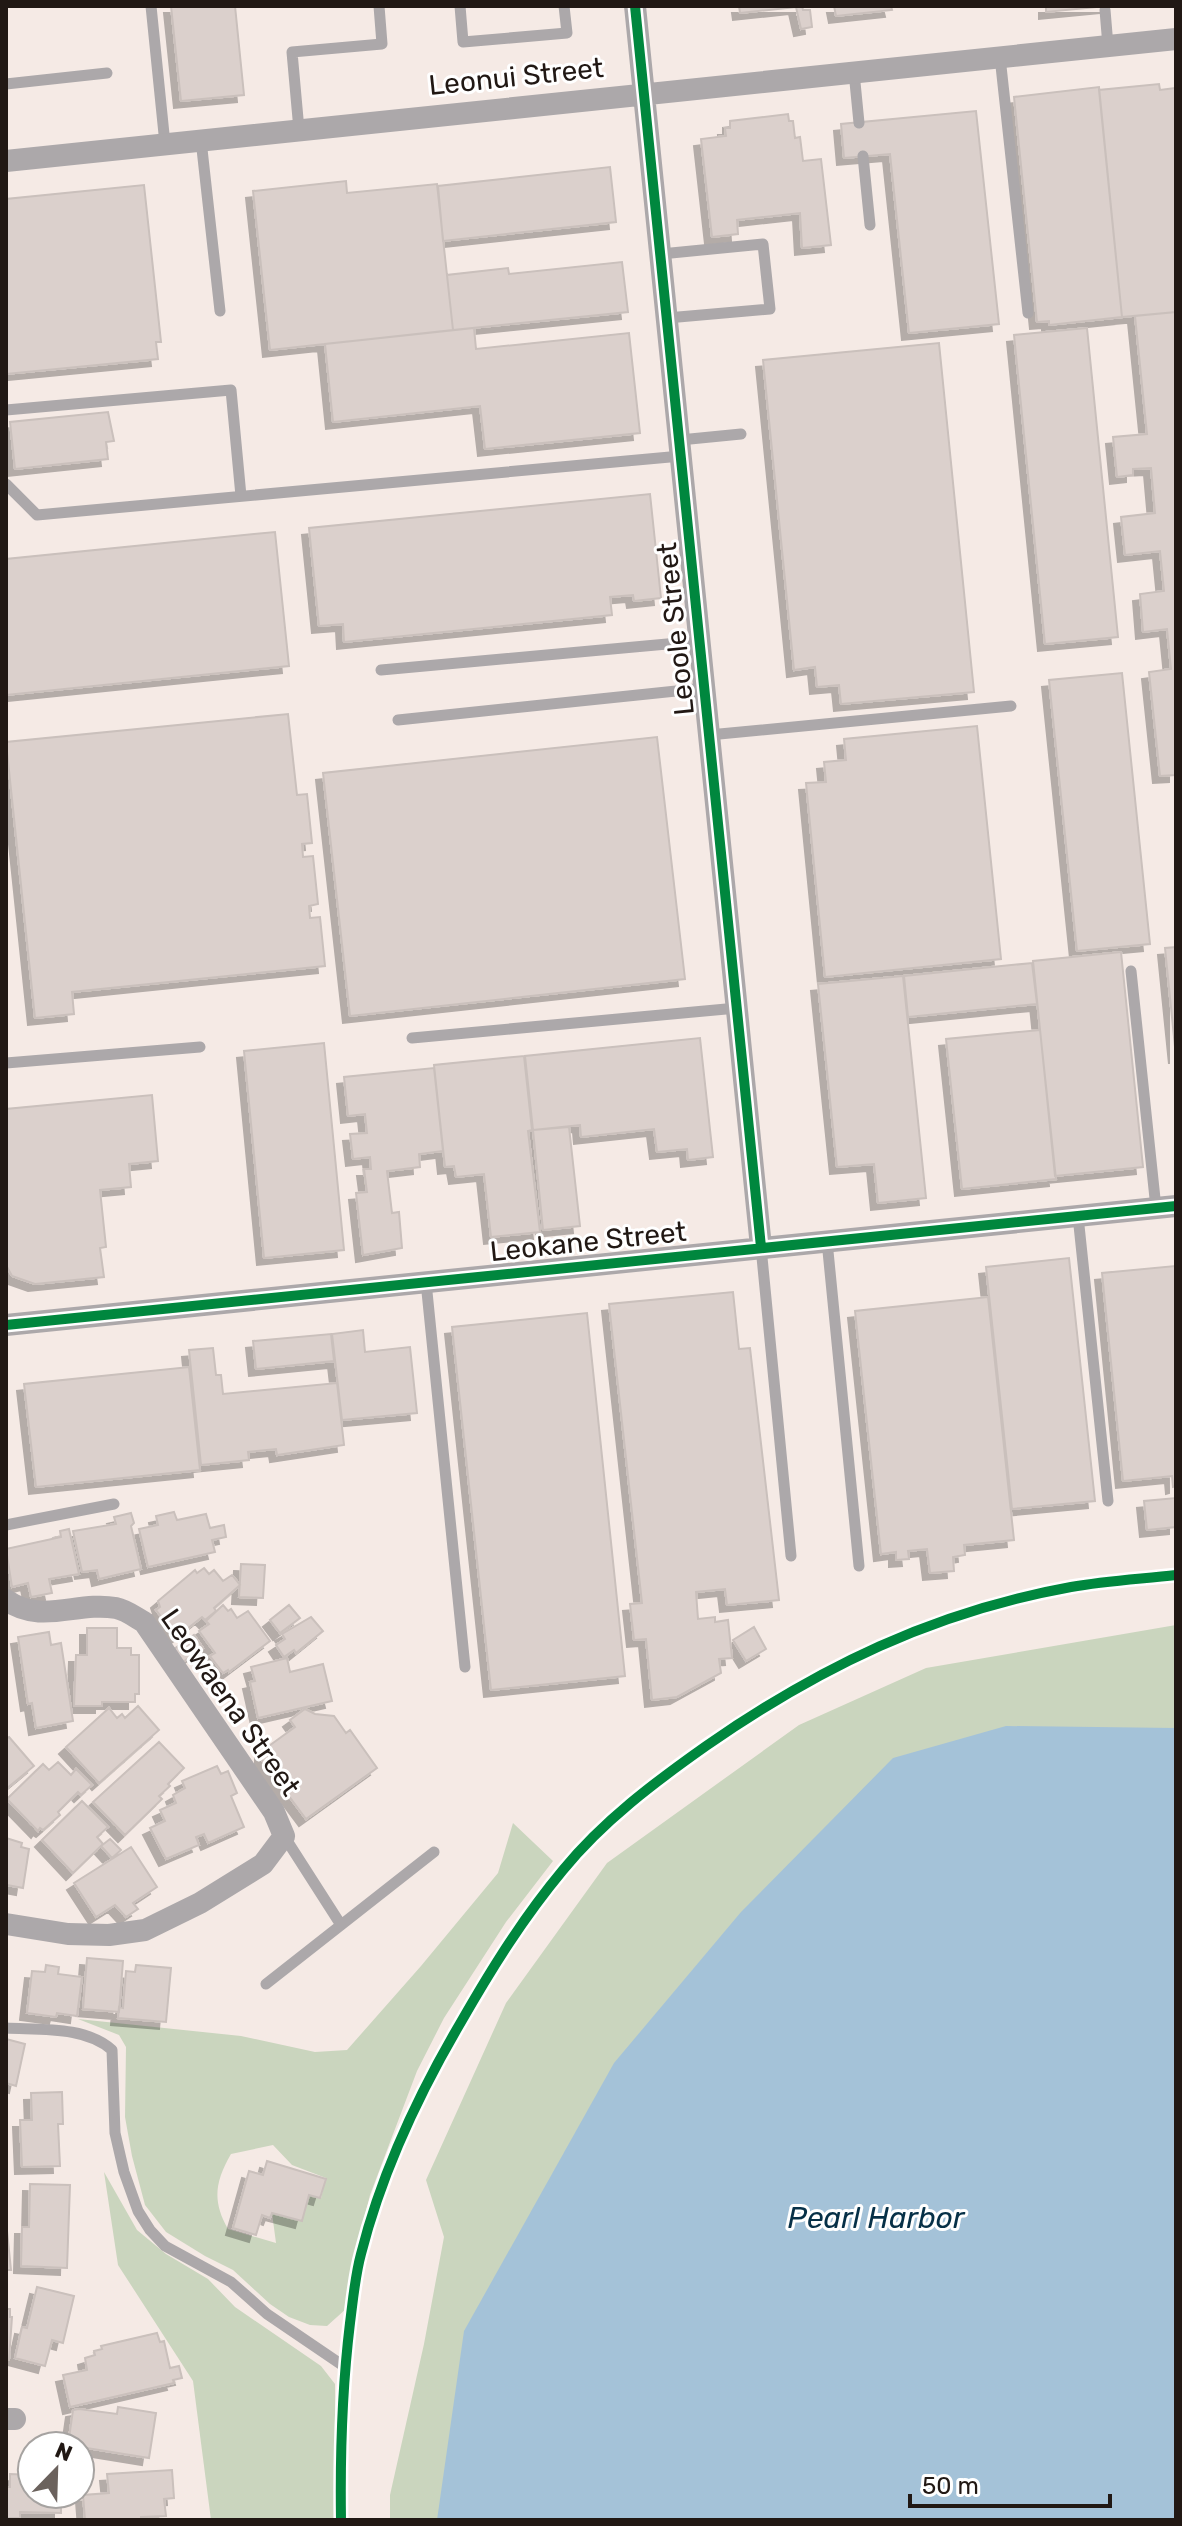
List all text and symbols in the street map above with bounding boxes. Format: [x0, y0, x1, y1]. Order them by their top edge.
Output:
street label: Leonui Street [427, 51, 605, 102]
street label: Leoole Street [650, 541, 701, 717]
street label: Leokane Street [488, 1215, 688, 1268]
street label: Leowaena Street [154, 1603, 307, 1802]
water label: Pearl Harbor [788, 2200, 966, 2236]
north arrow [16, 2430, 96, 2510]
text: N [51, 2437, 76, 2468]
scale bar [910, 2458, 1110, 2508]
text: 50 m [922, 2472, 979, 2500]

